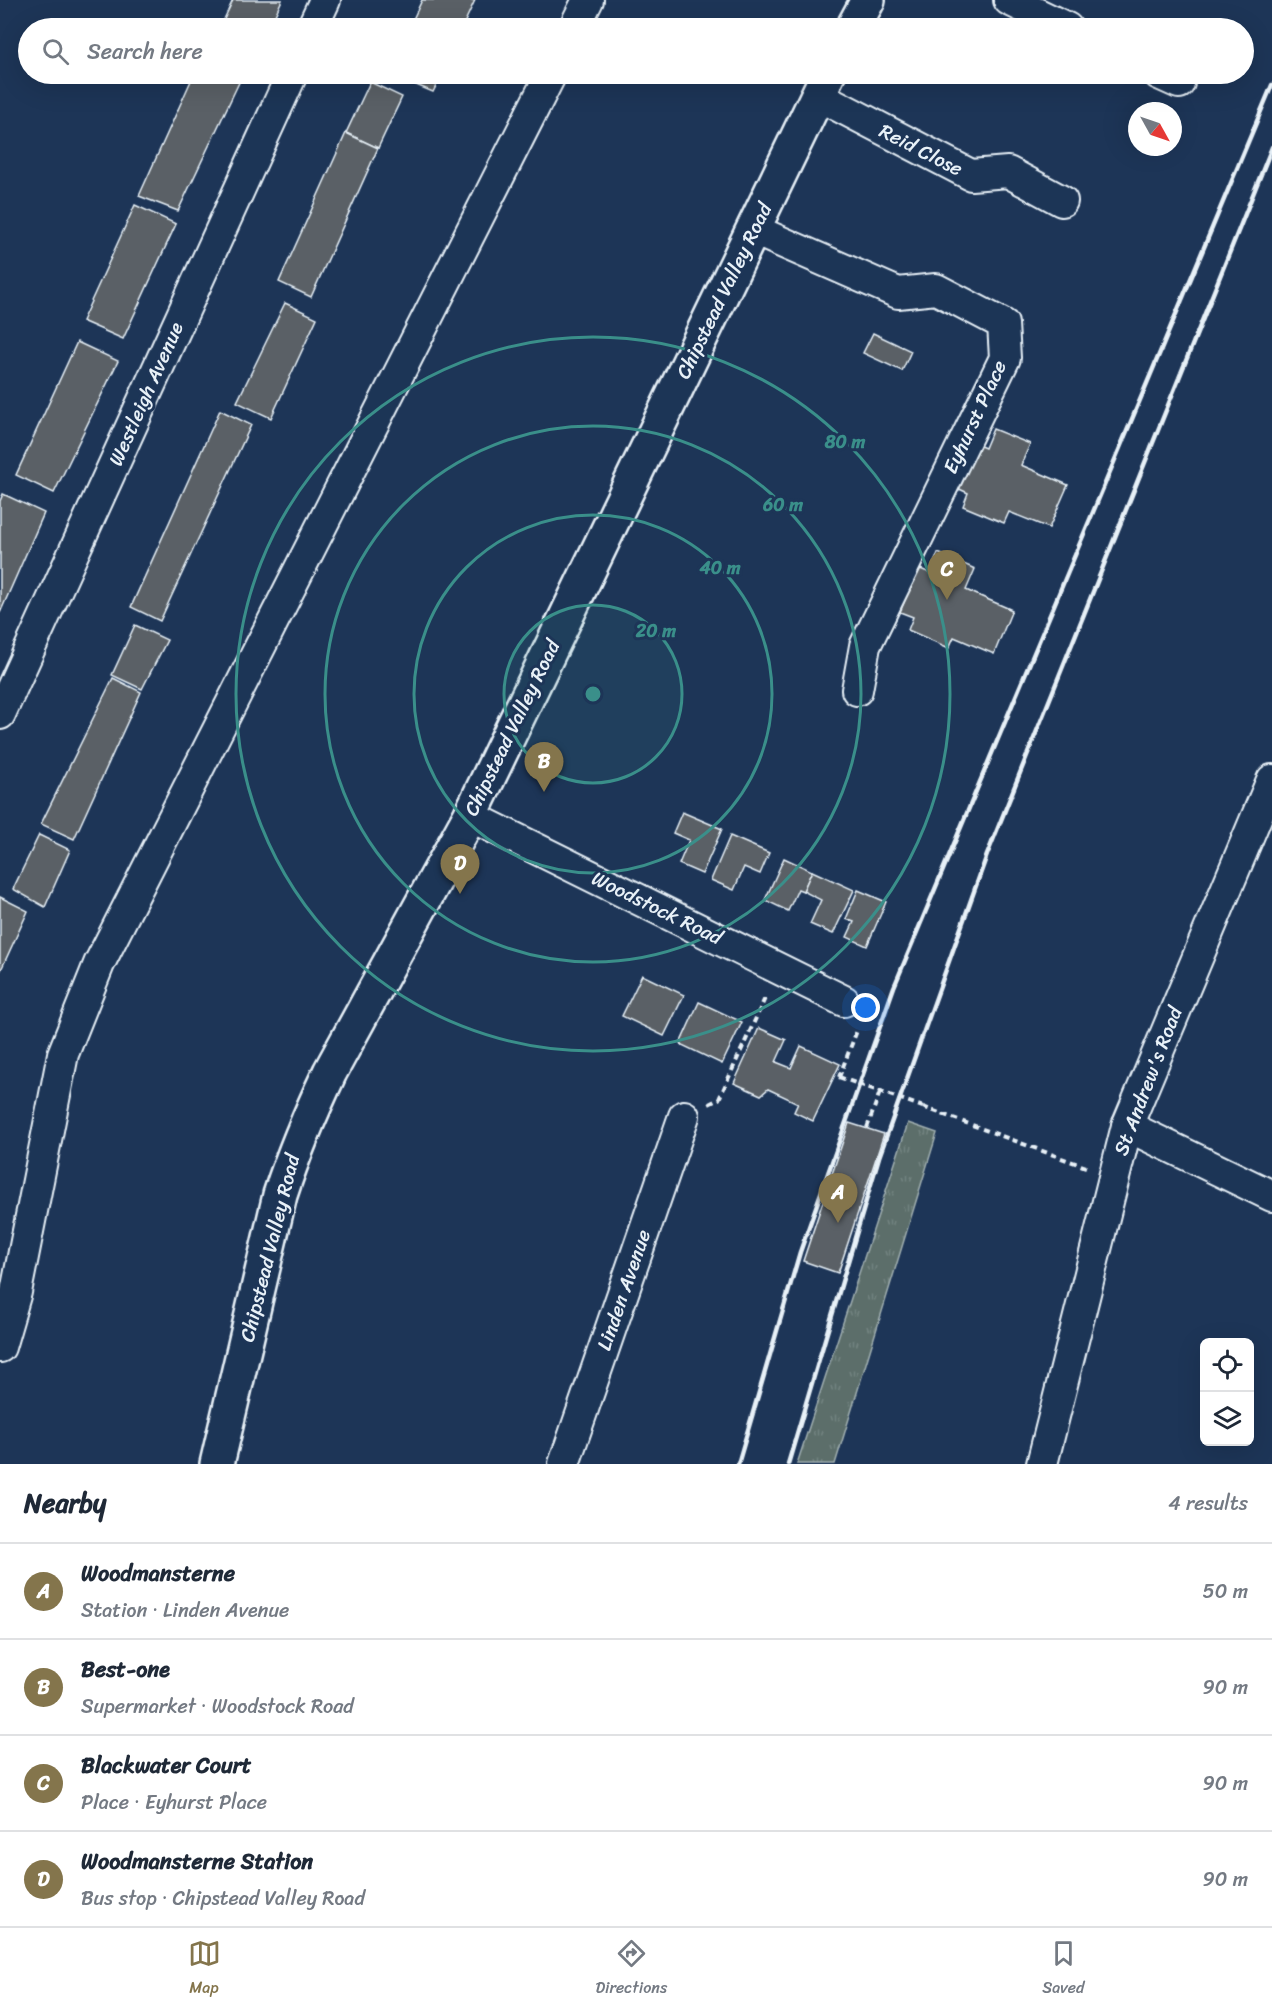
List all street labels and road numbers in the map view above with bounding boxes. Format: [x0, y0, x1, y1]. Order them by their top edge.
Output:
street label: Reid Close [873, 114, 969, 186]
street label: Chipstead Valley Road [666, 196, 783, 385]
street label: Westleigh Avenue [99, 316, 194, 472]
street label: Eyhurst Place [933, 354, 1017, 480]
street label: Chipstead Valley Road [454, 633, 571, 822]
street label: Woodstock Road [585, 861, 730, 956]
street label: St Andrew's Road [1104, 1000, 1193, 1161]
street label: Chipstead Valley Road [230, 1149, 311, 1346]
street label: Linden Avenue [587, 1225, 661, 1355]

